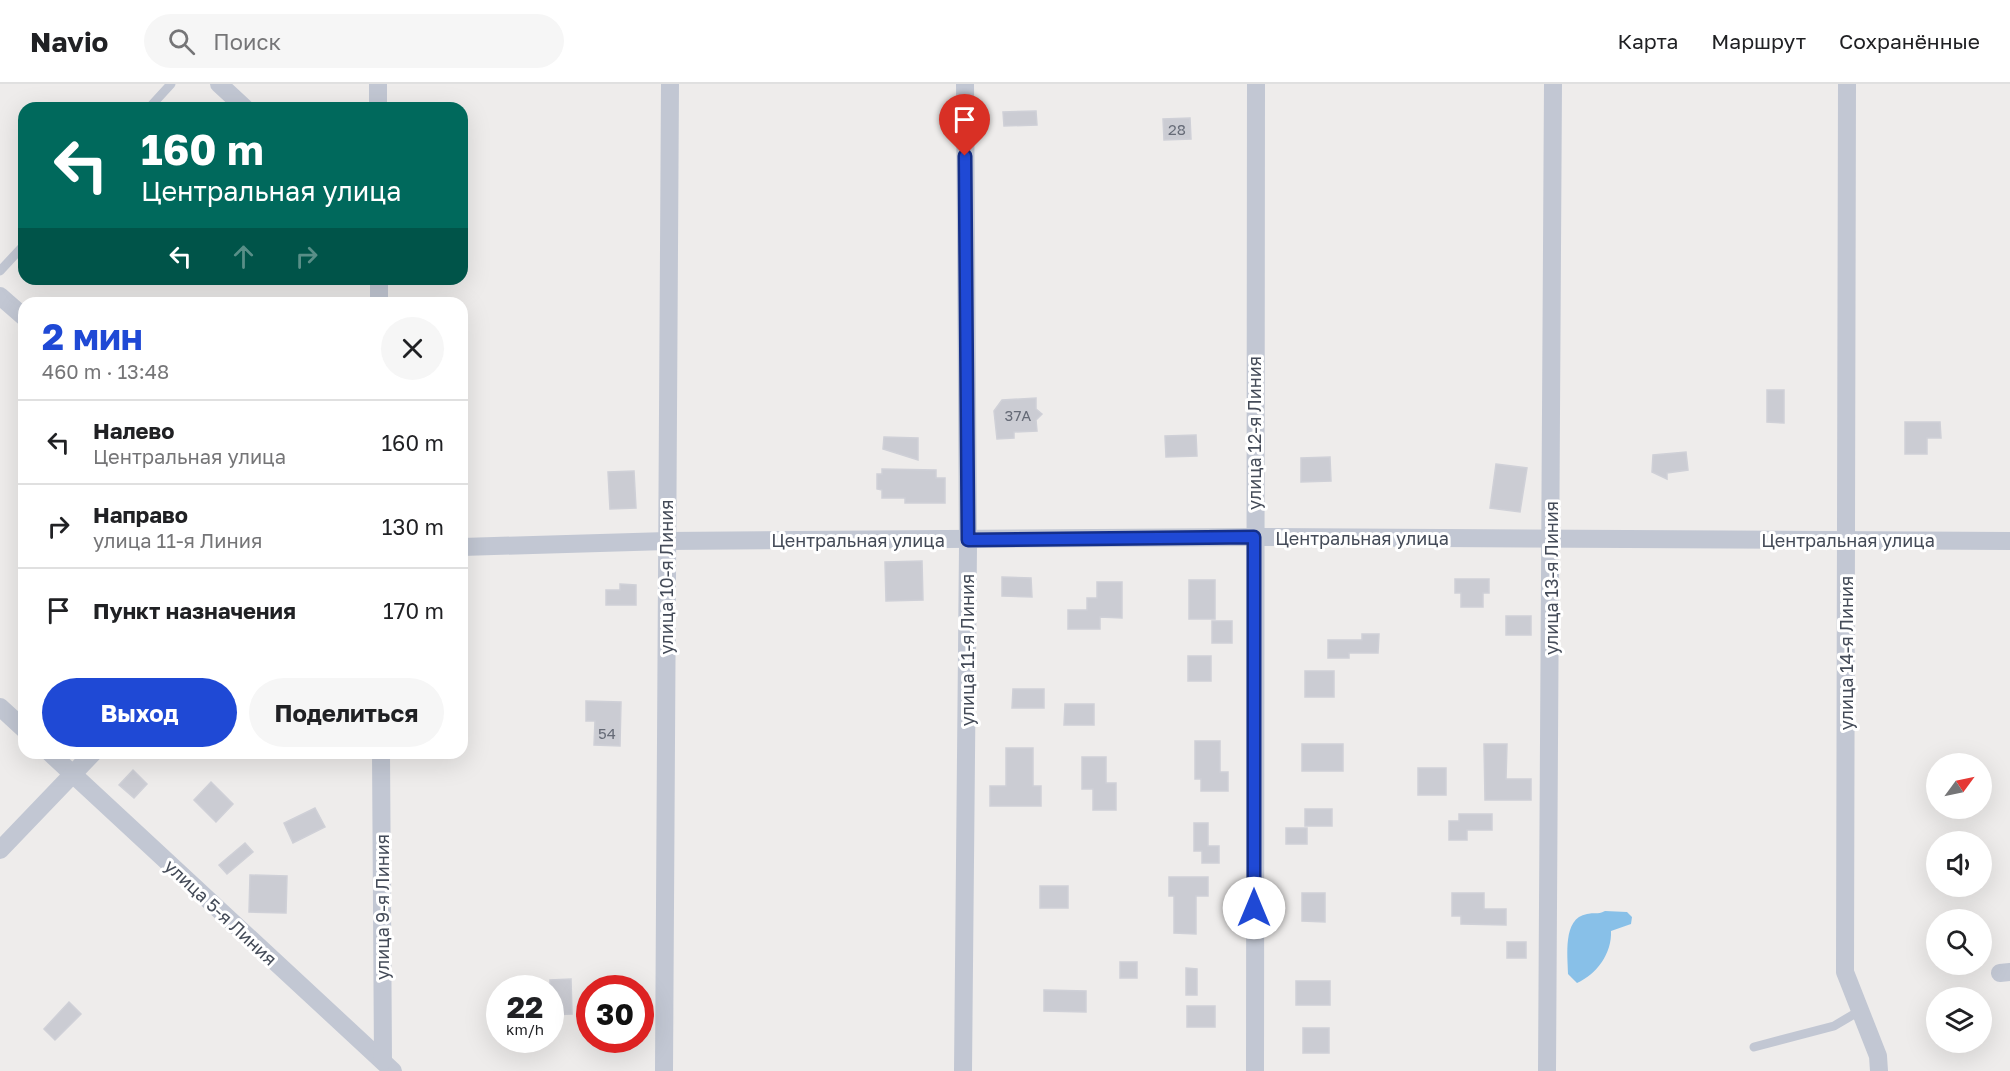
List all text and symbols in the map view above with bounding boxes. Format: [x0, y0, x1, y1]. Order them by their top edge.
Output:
search box [144, 14, 564, 68]
text: Navio [30, 25, 108, 58]
icon: search [165, 25, 198, 58]
text: Поиск [213, 28, 281, 55]
text: Карта [1617, 28, 1678, 54]
text: Маршрут [1711, 28, 1806, 54]
text: Сохранённые [1839, 28, 1980, 54]
pin [939, 94, 990, 156]
icon: arrive [948, 103, 981, 136]
house number: 28 [1168, 120, 1186, 138]
text: 160 m [141, 124, 264, 174]
icon: left [42, 126, 120, 204]
text: Центральная улица [141, 175, 402, 207]
icon: left [164, 240, 197, 273]
icon: ahead [227, 240, 260, 273]
icon: right [290, 240, 323, 273]
text: 2 мин [42, 315, 143, 358]
button: close [381, 317, 444, 380]
street label: улица 12-я Линия [1243, 356, 1265, 510]
text: 460 m · 13:48 [42, 359, 169, 383]
house number: 37А [1005, 406, 1031, 424]
text: Налево [93, 417, 175, 444]
icon: left [42, 426, 75, 459]
text: 160 m [381, 429, 444, 456]
text: Центральная улица [93, 444, 286, 468]
street label: улица 10-я Линия [655, 500, 677, 654]
text: Направо [93, 501, 188, 528]
street label: улица 13-я Линия [1540, 501, 1562, 655]
icon: right [42, 510, 75, 543]
text: 130 m [382, 513, 444, 540]
street label: Центральная улица [1275, 527, 1449, 549]
text: улица 11-я Линия [93, 528, 262, 552]
street label: Центральная улица [771, 529, 945, 551]
street label: Центральная улица [1761, 529, 1935, 551]
street label: улица 11-я Линия [956, 574, 978, 726]
street label: улица 14-я Линия [1835, 576, 1857, 730]
icon: arrive [42, 594, 75, 627]
text: Пункт назначения [93, 597, 296, 624]
text: 170 m [383, 597, 444, 624]
button: Выход [42, 678, 237, 747]
button: Поделиться [249, 678, 444, 747]
house number: 54 [598, 724, 616, 742]
north arrow [1926, 753, 1992, 819]
map controls [1926, 753, 1992, 1053]
button: sound [1926, 831, 1992, 897]
street label: улица 9-я Линия [371, 834, 393, 980]
street label: улица 5-я Линия [160, 854, 282, 970]
position arrow [1222, 876, 1286, 940]
button: search [1926, 909, 1992, 975]
speed limit sign: 30 [576, 975, 654, 1053]
button: layers [1926, 987, 1992, 1053]
text: 22 [507, 989, 543, 1025]
text: km/h [506, 1020, 544, 1038]

